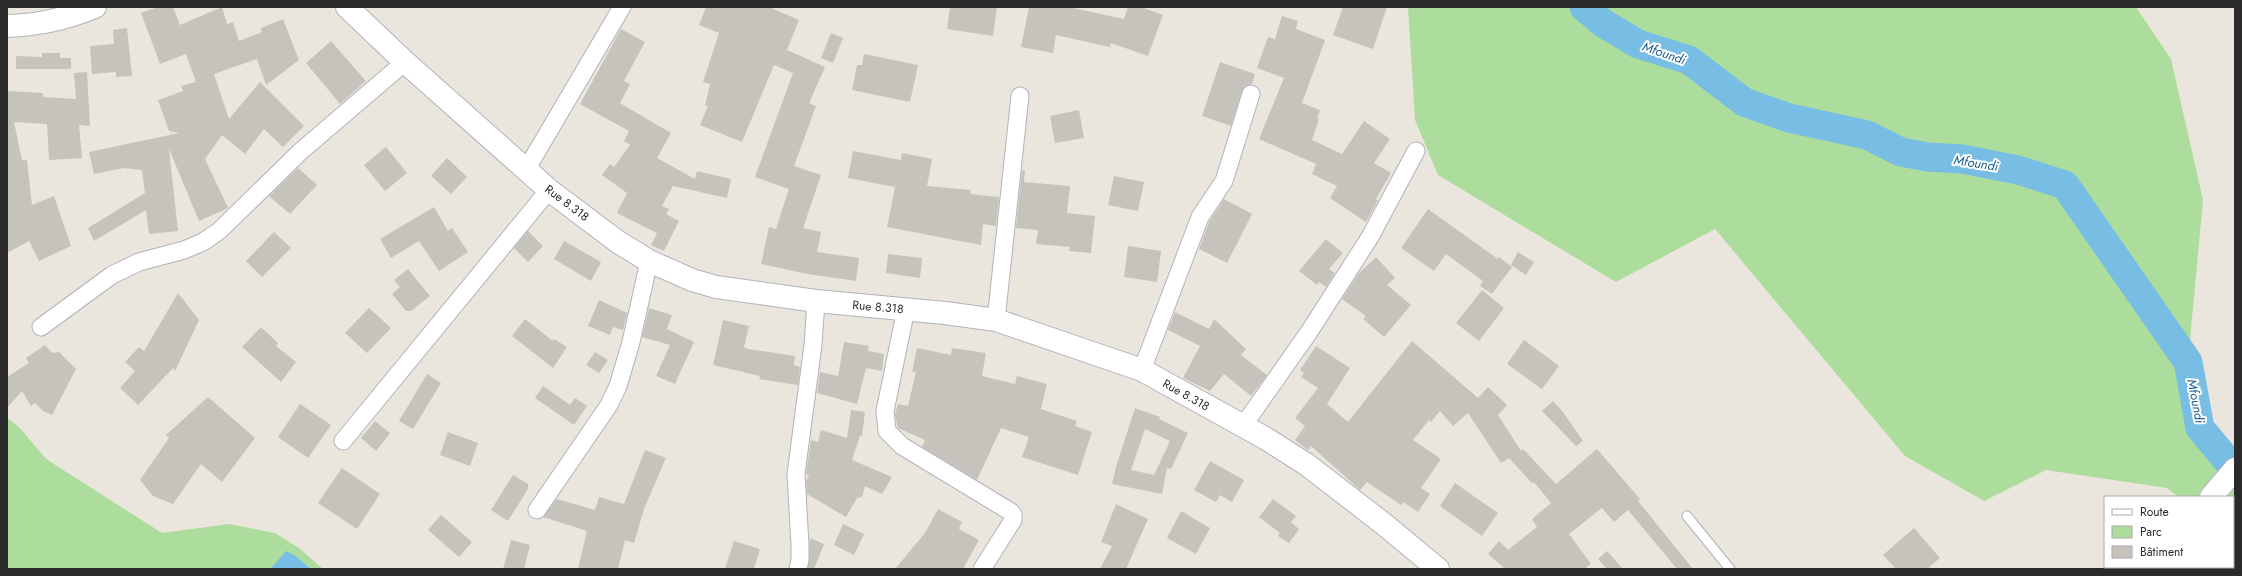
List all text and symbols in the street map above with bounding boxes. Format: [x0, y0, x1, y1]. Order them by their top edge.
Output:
water label: Mfoundi [1640, 37, 1689, 69]
water label: Mfoundi [1953, 150, 2000, 176]
street label: Rue 8.318 [541, 180, 593, 226]
street label: Rue 8.318 [852, 296, 904, 318]
street label: Rue 8.318 [1159, 375, 1213, 415]
water label: Mfoundi [2182, 377, 2210, 425]
legend [2104, 496, 2234, 568]
text: Route [2140, 503, 2169, 521]
text: Parc [2140, 523, 2162, 541]
text: Bâtiment [2140, 543, 2183, 561]

